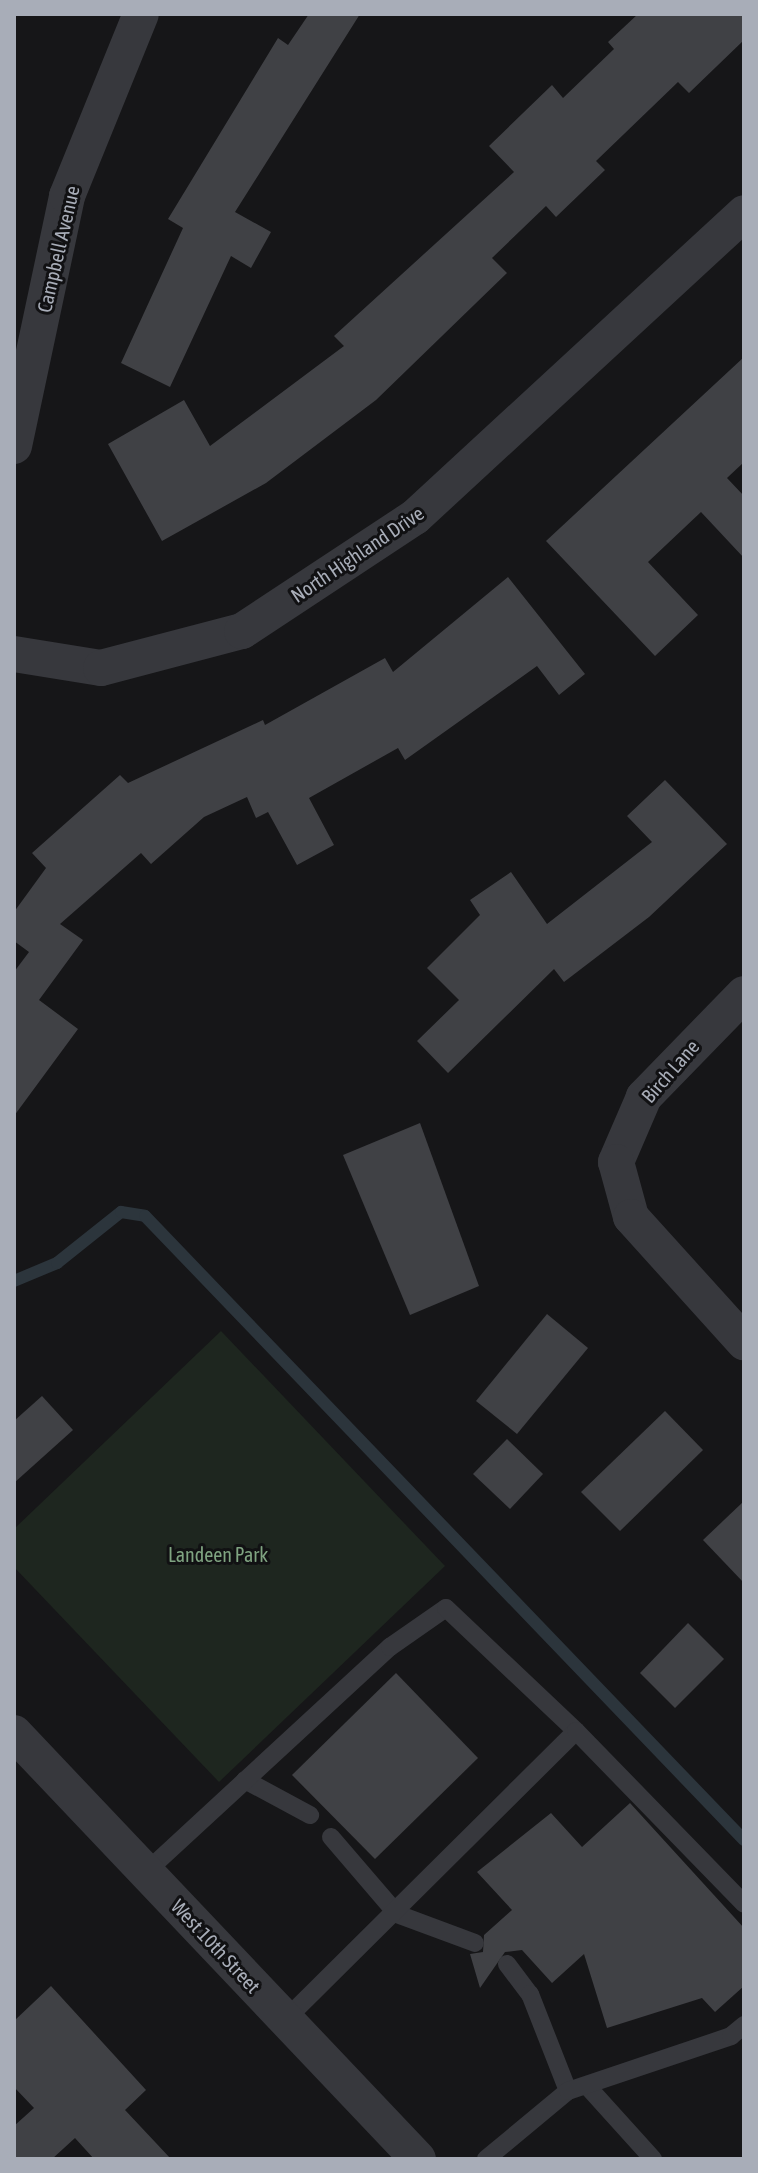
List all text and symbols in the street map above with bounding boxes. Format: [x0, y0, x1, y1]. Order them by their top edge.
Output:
street label: Campbell Avenue [32, 183, 84, 315]
street label: North Highland Drive [286, 501, 428, 607]
street label: Birch Lane [636, 1035, 704, 1107]
park label: Landeen Park [168, 1542, 268, 1566]
street label: West 10th Street [167, 1894, 265, 1998]

